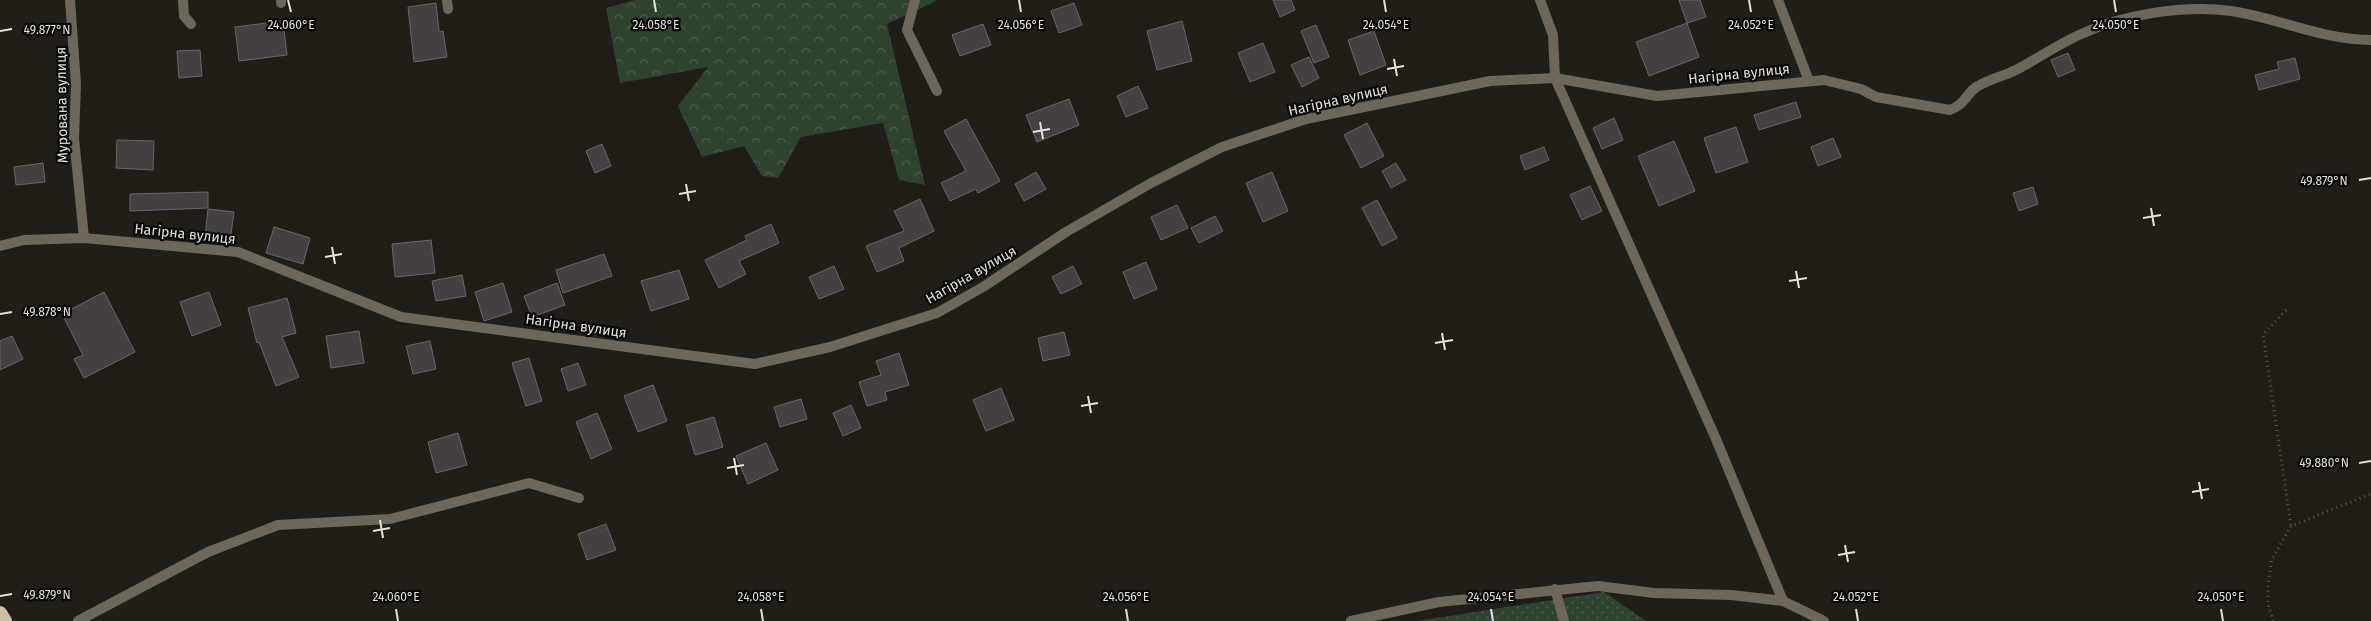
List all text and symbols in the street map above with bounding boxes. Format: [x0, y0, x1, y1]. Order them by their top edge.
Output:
text: 24.060°E [267, 18, 315, 32]
text: 24.058°E [633, 18, 679, 32]
text: 24.056°E [998, 18, 1044, 32]
text: 24.054°E [1363, 18, 1409, 32]
text: 24.052°E [1728, 18, 1774, 32]
text: 24.050°E [2093, 18, 2139, 32]
text: 49.877°N [23, 23, 71, 37]
street label: Мурована вулиця [52, 47, 72, 163]
street label: Нагірна вулиця [1687, 60, 1791, 88]
street label: Нагірна вулиця [1286, 80, 1390, 120]
text: 49.879°N [2300, 174, 2348, 188]
street label: Нагірна вулиця [133, 220, 237, 248]
street label: Нагірна вулиця [923, 242, 1019, 308]
text: 49.878°N [23, 305, 71, 319]
street label: Нагірна вулиця [524, 310, 628, 342]
text: 49.880°N [2299, 456, 2349, 470]
text: 49.879°N [23, 588, 71, 602]
text: 24.060°E [372, 590, 420, 604]
text: 24.058°E [738, 590, 784, 604]
text: 24.056°E [1103, 590, 1149, 604]
text: 24.054°E [1468, 590, 1514, 604]
text: 24.052°E [1833, 590, 1879, 604]
text: 24.050°E [2198, 590, 2244, 604]

